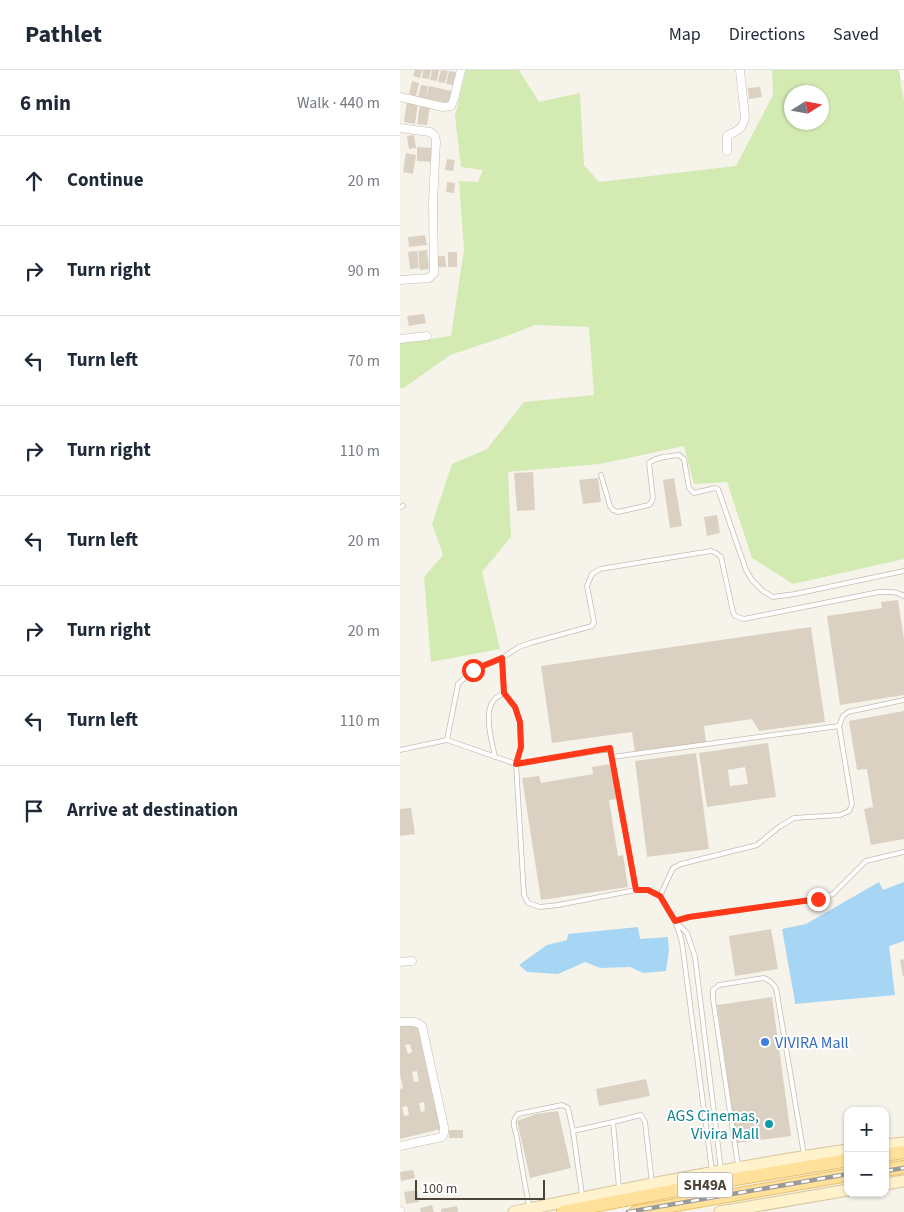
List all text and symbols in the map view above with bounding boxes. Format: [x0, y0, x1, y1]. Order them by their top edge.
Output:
text: Pathlet [25, 17, 102, 52]
text: Map [669, 22, 701, 47]
text: Directions [729, 22, 805, 47]
text: Saved [833, 22, 879, 47]
north arrow [784, 85, 829, 130]
text: 6 min [20, 88, 71, 118]
text: Walk · 440 m [297, 92, 380, 114]
icon: ahead [20, 167, 48, 195]
text: Continue [67, 167, 144, 194]
text: 20 m [348, 170, 380, 192]
icon: right [20, 257, 48, 285]
text: Turn right [67, 257, 151, 284]
text: 90 m [348, 260, 380, 282]
icon: left [20, 347, 48, 375]
text: Turn left [67, 347, 138, 374]
text: 70 m [348, 350, 380, 372]
icon: right [20, 437, 48, 465]
text: Turn right [67, 437, 151, 464]
text: 110 m [340, 440, 380, 462]
icon: left [20, 527, 48, 555]
text: Turn left [67, 527, 138, 554]
text: 20 m [348, 530, 380, 552]
icon: right [20, 617, 48, 645]
text: Turn right [67, 617, 151, 644]
text: 20 m [348, 620, 380, 642]
route start [462, 659, 485, 682]
icon: left [20, 707, 48, 735]
text: Turn left [67, 707, 138, 734]
text: 110 m [340, 710, 380, 732]
icon: arrive [20, 797, 48, 825]
text: Arrive at destination [67, 797, 238, 824]
route end [807, 888, 830, 911]
place label: VIVIRA Mall [775, 1032, 849, 1054]
marker: VIVIRA Mall [759, 1036, 771, 1048]
place label: AGS Cinemas, Vivira Mall [667, 1105, 759, 1145]
map controls [844, 1107, 889, 1197]
button: + [844, 1107, 889, 1152]
marker: AGS Cinemas, Vivira Mall [763, 1118, 775, 1130]
button: − [844, 1152, 889, 1197]
road number: SH49A [678, 1172, 732, 1198]
scale bar [415, 1177, 545, 1200]
text: 100 m [422, 1179, 457, 1199]

